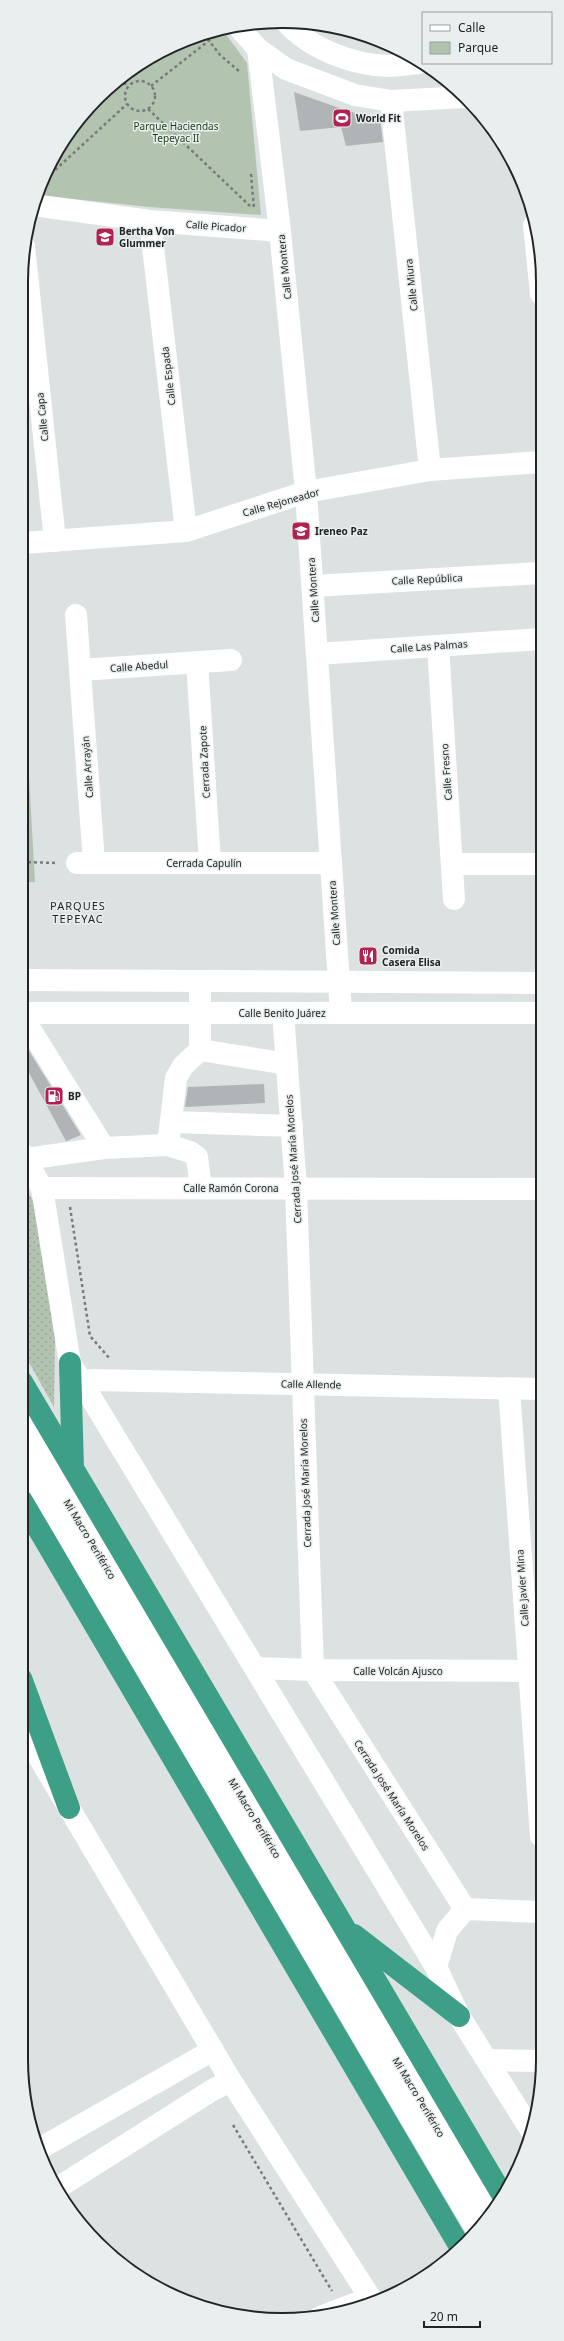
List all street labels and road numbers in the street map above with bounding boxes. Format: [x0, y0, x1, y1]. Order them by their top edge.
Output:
street label: Calle Picador [185, 217, 247, 235]
street label: Calle Montera [274, 234, 294, 300]
street label: Calle Miura [401, 258, 421, 312]
street label: Calle Espada [157, 346, 179, 406]
street label: Calle Capa [32, 392, 52, 442]
street label: Calle Rejoneador [241, 484, 321, 520]
street label: Calle Montera [304, 557, 322, 623]
street label: Calle República [391, 570, 463, 588]
street label: Calle Las Palmas [390, 636, 468, 656]
street label: Calle Abedul [109, 657, 169, 675]
street label: Cerrada Zapote [195, 725, 213, 799]
street label: Calle Arrayán [78, 735, 96, 799]
street label: Calle Fresno [437, 743, 455, 801]
street label: Cerrada Capulín [166, 856, 242, 870]
street label: Calle Montera [325, 880, 343, 946]
street label: Calle Benito Juárez [238, 1006, 326, 1020]
street label: Cerrada José María Morelos [281, 1094, 305, 1224]
street label: Calle Ramón Corona [183, 1181, 279, 1195]
street label: Calle Allende [281, 1376, 342, 1392]
street label: Cerrada José María Morelos [296, 1418, 314, 1548]
street label: Mi Macro Periférico [60, 1496, 120, 1582]
street label: Calle Javier Mina [512, 1549, 532, 1627]
street label: Calle Volcán Ajusco [353, 1664, 443, 1678]
street label: Cerrada José María Morelos [351, 1737, 433, 1853]
street label: Mi Macro Periférico [225, 1775, 285, 1861]
street label: Mi Macro Periférico [389, 2054, 449, 2140]

